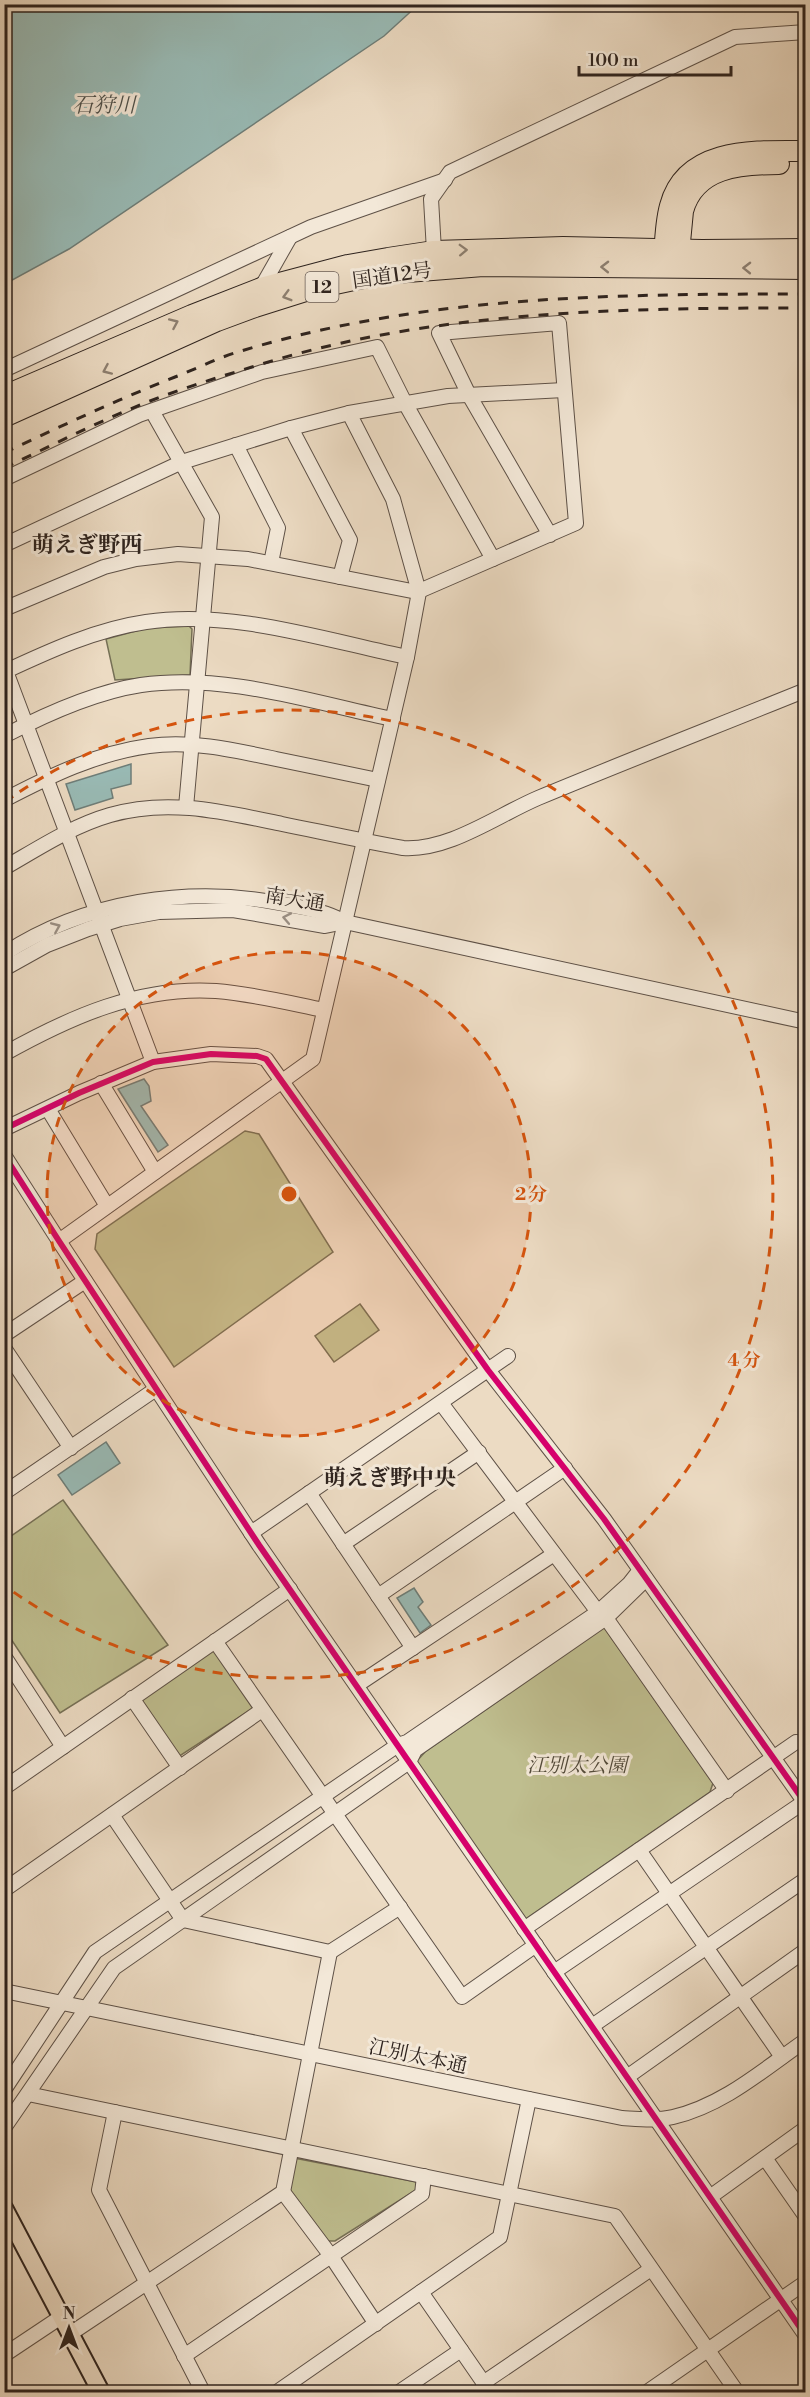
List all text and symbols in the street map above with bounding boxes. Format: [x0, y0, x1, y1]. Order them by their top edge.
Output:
scale bar [579, 39, 730, 77]
text: 100 m [588, 49, 639, 72]
water label: 石狩川 [73, 93, 137, 119]
one-way arrow [458, 243, 467, 256]
street label: 国道12号 [351, 259, 434, 294]
one-way arrow [601, 261, 610, 273]
one-way arrow [743, 262, 752, 275]
road number: 12 [306, 272, 338, 302]
one-way arrow [282, 289, 293, 301]
one-way arrow [167, 318, 178, 330]
one-way arrow [103, 363, 114, 375]
district label: 萌えぎ野西 [32, 532, 142, 559]
street label: 南大通 [263, 883, 326, 918]
one-way arrow [283, 912, 293, 925]
one-way arrow [50, 922, 61, 934]
text: 2 分 [515, 1183, 547, 1206]
centre of rings [279, 1184, 299, 1204]
text: 4 分 [728, 1349, 760, 1372]
district label: 萌えぎ野中央 [324, 1465, 456, 1492]
park label: 江別太公園 [527, 1754, 630, 1779]
street label: 江別太本通 [366, 2035, 469, 2080]
north arrow [39, 2298, 99, 2358]
text: N [63, 2304, 76, 2324]

